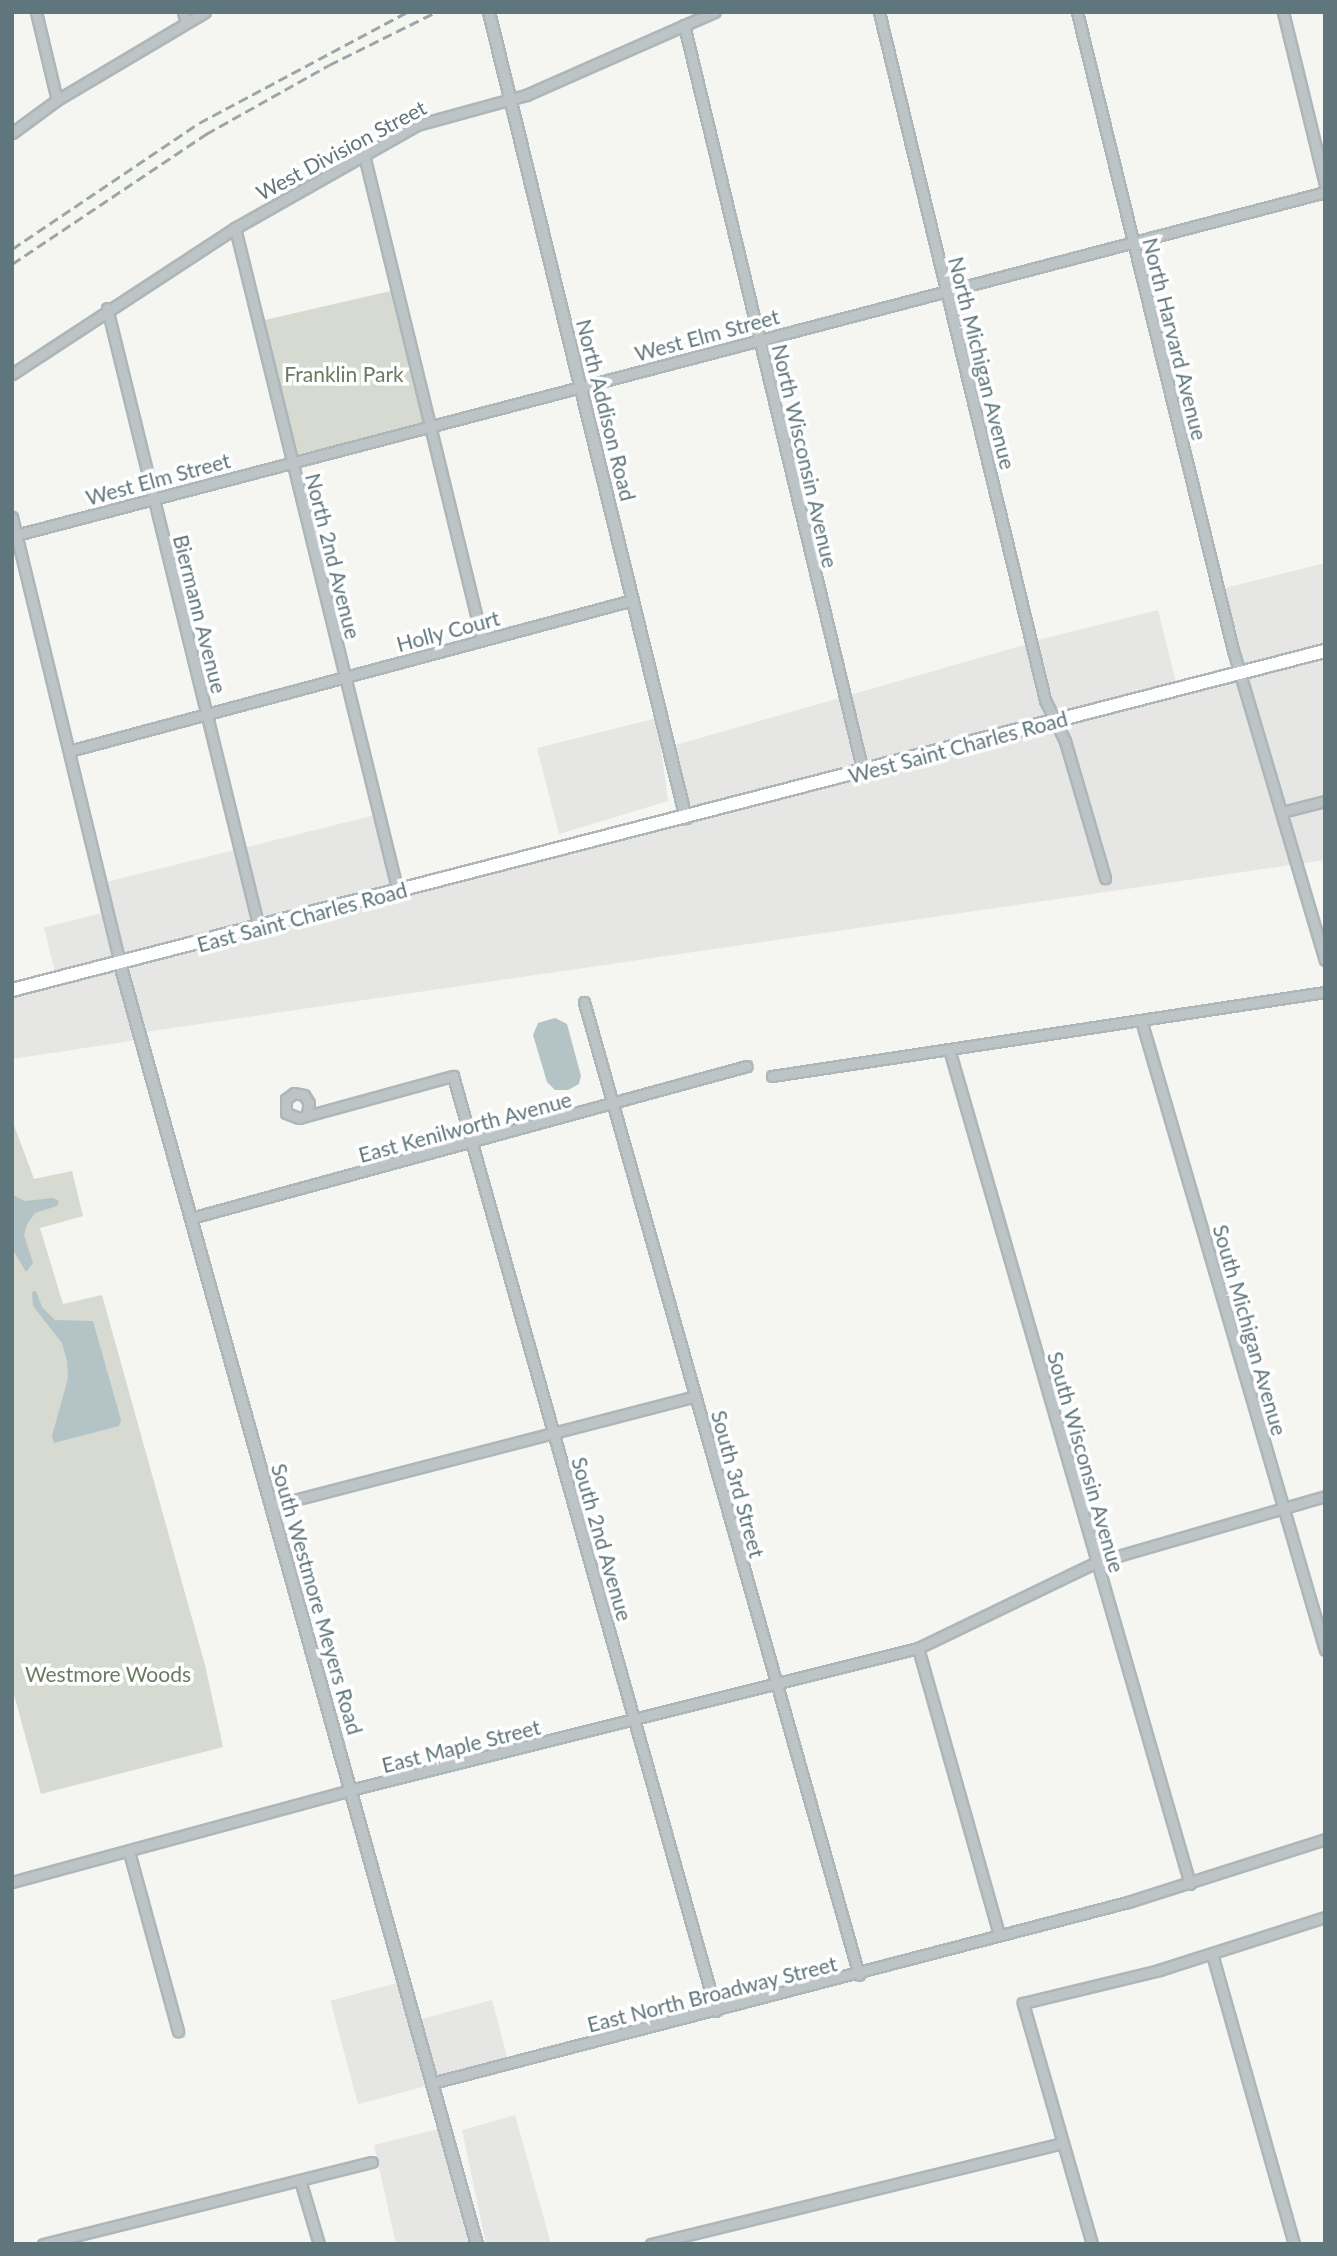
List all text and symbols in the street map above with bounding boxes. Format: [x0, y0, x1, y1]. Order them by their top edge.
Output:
street label: West Division Street [252, 95, 430, 205]
street label: North Harvard Avenue [1138, 235, 1212, 443]
street label: North Michigan Avenue [943, 254, 1021, 472]
street label: West Elm Street [632, 304, 782, 366]
street label: North Addison Road [571, 316, 641, 504]
street label: North Wisconsin Avenue [767, 341, 843, 571]
park label: Franklin Park [284, 361, 404, 387]
street label: West Elm Street [83, 448, 233, 510]
street label: North 2nd Avenue [300, 470, 366, 642]
street label: Biermann Avenue [168, 532, 232, 696]
street label: Holly Court [393, 605, 503, 657]
street label: West Saint Charles Road [846, 706, 1070, 788]
street label: East Saint Charles Road [194, 877, 410, 957]
street label: East Kenilworth Avenue [355, 1086, 575, 1168]
street label: South Michigan Avenue [1208, 1221, 1292, 1439]
street label: South Wisconsin Avenue [1042, 1348, 1130, 1576]
street label: South 3rd Street [706, 1408, 770, 1560]
street label: South 2nd Avenue [566, 1454, 638, 1624]
street label: South Westmore Meyers Road [266, 1461, 368, 1737]
park label: Westmore Woods [25, 1661, 191, 1687]
street label: East Maple Street [379, 1714, 543, 1778]
street label: East North Broadway Street [584, 1951, 840, 2037]

